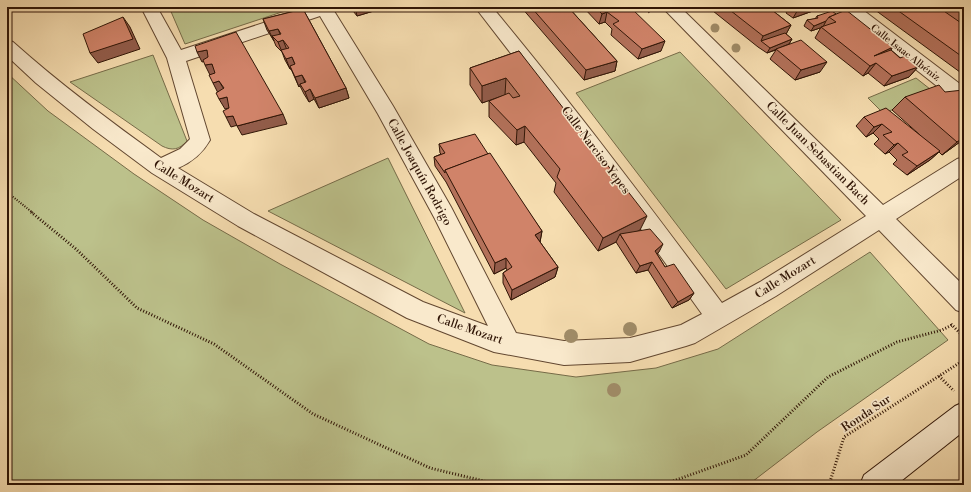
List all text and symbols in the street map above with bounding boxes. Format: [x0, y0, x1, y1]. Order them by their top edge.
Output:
street label: Calle Isaac Albéniz [868, 22, 943, 84]
street label: Calle Juan Sebastian Bach [763, 98, 873, 208]
street label: Calle Narciso Yepes [558, 104, 633, 197]
street label: Calle Joaquín Rodrigo [384, 116, 455, 229]
street label: Calle Mozart [151, 157, 218, 206]
street label: Calle Mozart [752, 252, 819, 302]
street label: Calle Mozart [435, 311, 506, 348]
street label: Ronda Sur [839, 391, 894, 435]

